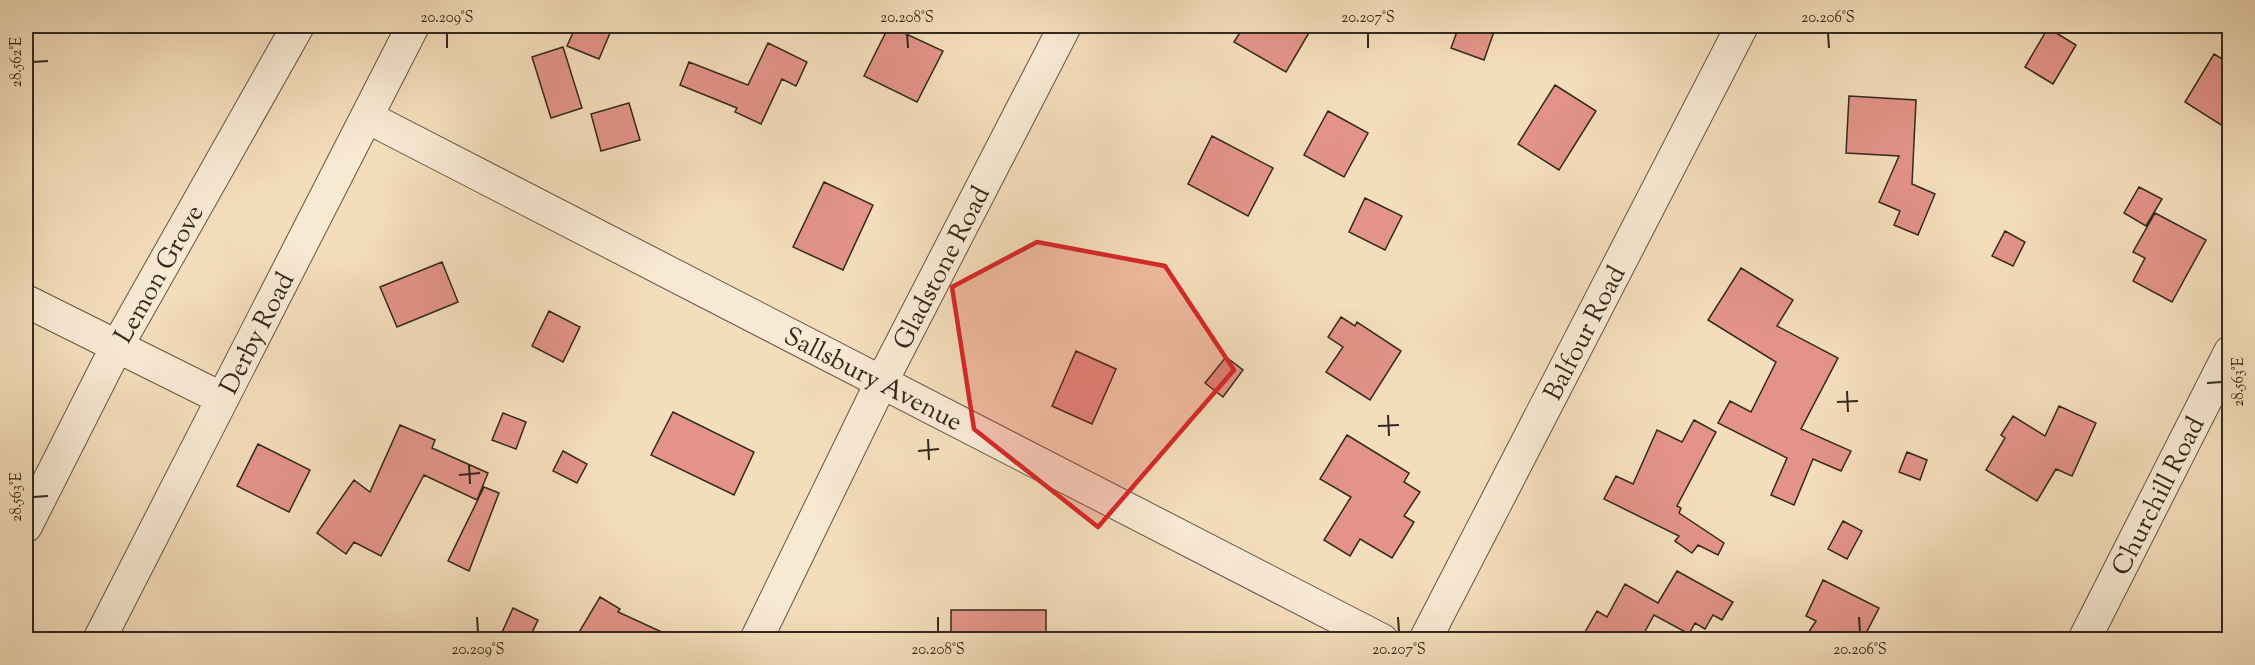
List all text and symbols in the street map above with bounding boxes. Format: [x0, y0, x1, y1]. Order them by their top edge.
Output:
text: 20.209°S [420, 8, 474, 29]
text: 20.208°S [880, 8, 934, 29]
text: 20.207°S [1341, 8, 1395, 29]
text: 20.206°S [1801, 8, 1855, 29]
text: 28.562°E [7, 37, 28, 87]
street label: Gladstone Road [885, 180, 1001, 357]
street label: Lemon Grove [106, 199, 214, 351]
street label: Balfour Road [1536, 260, 1636, 408]
street label: Derby Road [212, 266, 305, 401]
street label: Sallsbury Avenue [777, 319, 968, 442]
text: 28.563°E [2229, 357, 2250, 407]
street label: Churchill Road [2104, 411, 2215, 582]
text: 28.563°E [7, 472, 28, 522]
text: 20.209°S [451, 640, 505, 661]
text: 20.208°S [911, 640, 965, 661]
text: 20.207°S [1372, 640, 1426, 661]
text: 20.206°S [1833, 640, 1887, 661]

